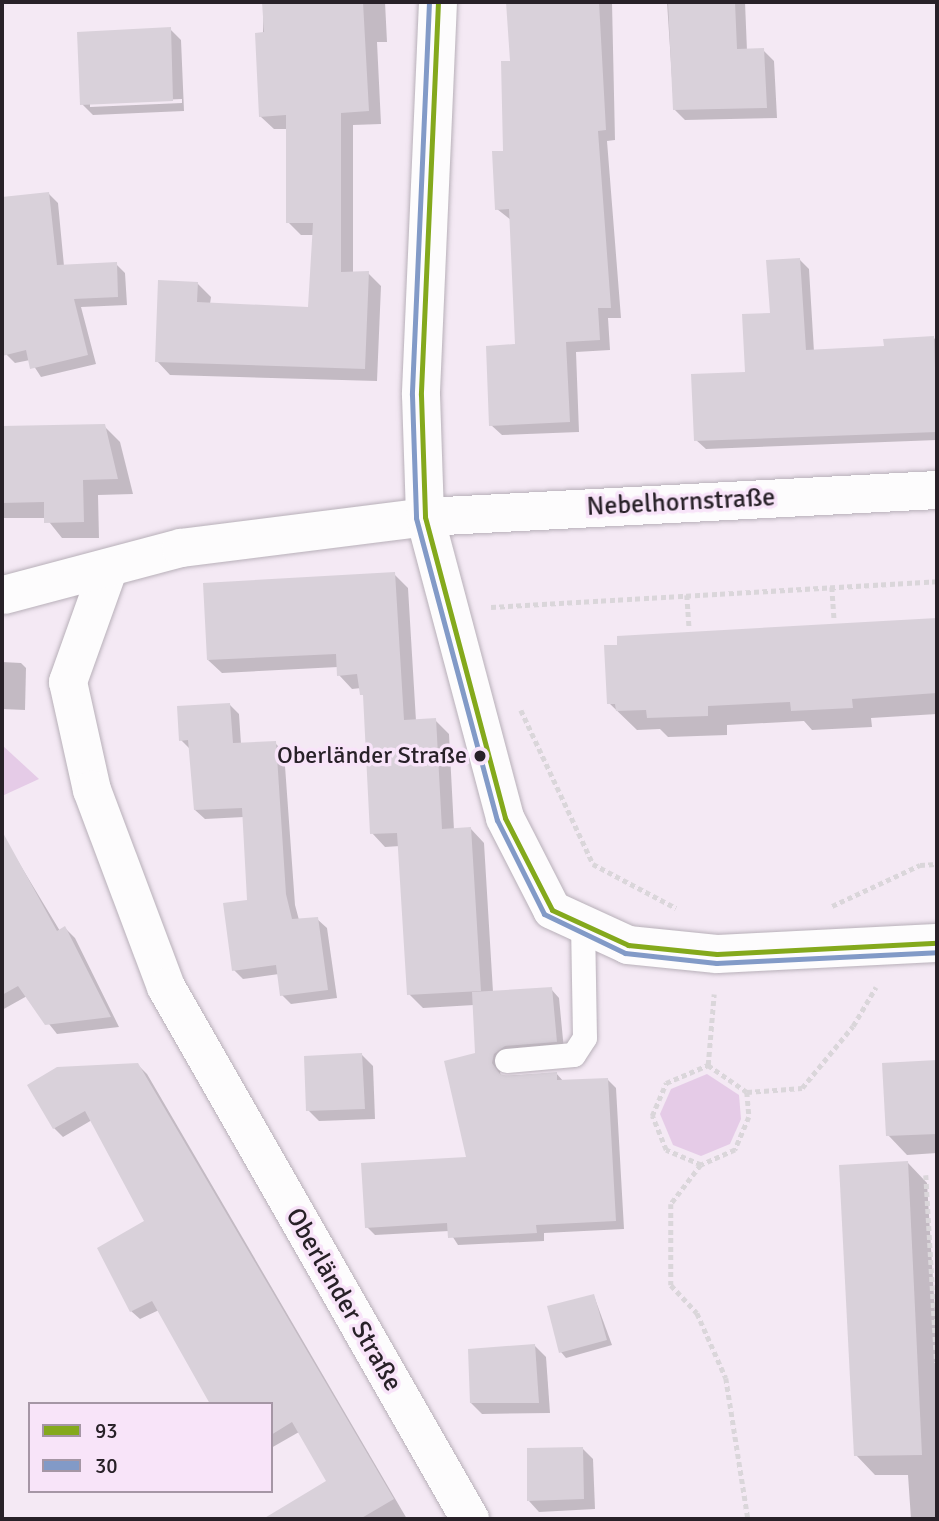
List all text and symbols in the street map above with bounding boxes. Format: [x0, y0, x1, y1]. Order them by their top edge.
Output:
street label: Nebelhornstraße [586, 482, 776, 524]
place label: Oberländer Straße [277, 742, 467, 770]
marker: Oberländer Straße [473, 749, 487, 763]
street label: Oberländer Straße [278, 1203, 408, 1397]
legend [28, 1402, 273, 1493]
text: 93 [95, 1418, 118, 1444]
text: 30 [95, 1453, 118, 1479]

